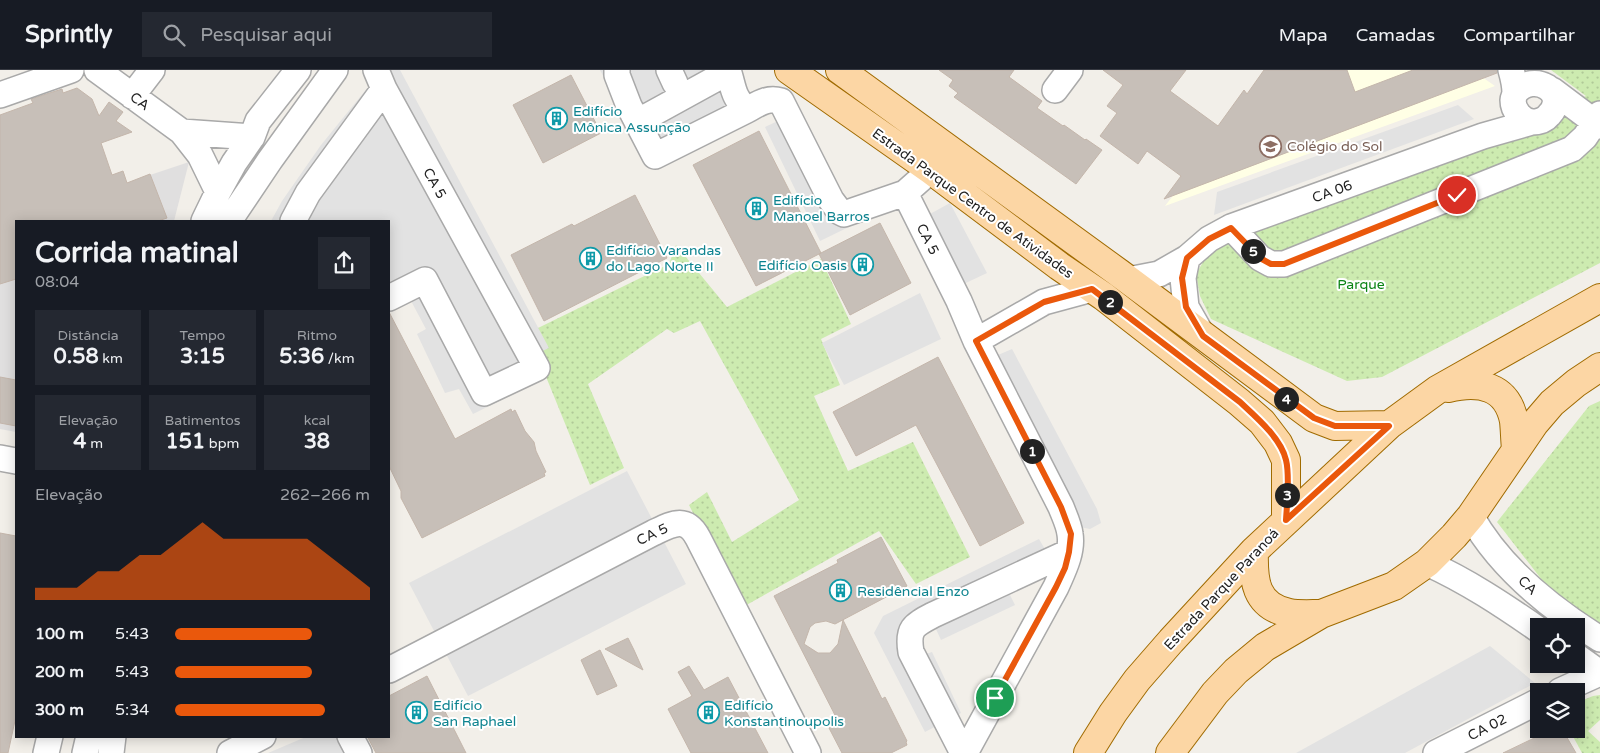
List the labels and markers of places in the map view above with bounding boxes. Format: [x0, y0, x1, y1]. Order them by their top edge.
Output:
place label: Edifício Mônica Assunção [573, 103, 691, 136]
building icon: Edifício Mônica Assunção [545, 107, 569, 131]
school or university icon: Colégio do Sol [1259, 134, 1283, 158]
place label: Colégio do Sol [1287, 138, 1383, 155]
pin [1436, 174, 1478, 216]
place label: Edifício Manoel Barros [773, 192, 870, 225]
building icon: Edifício Manoel Barros [745, 196, 769, 220]
pin: 5 [1240, 238, 1266, 264]
place label: Edifício Varandas do Lago Norte II [606, 242, 721, 275]
building icon: Edifício Varandas do Lago Norte II [578, 246, 602, 270]
building icon: Edifício Oasis [851, 253, 875, 277]
place label: Edifício Oasis [758, 257, 847, 274]
pin: 2 [1098, 290, 1122, 314]
pin: 4 [1274, 386, 1298, 412]
pin: 1 [1020, 438, 1044, 464]
pin: 3 [1274, 482, 1300, 508]
building icon: Residêncial Enzo [829, 579, 853, 603]
place label: Residêncial Enzo [857, 583, 969, 600]
pin [974, 677, 1016, 719]
place label: Edifício San Raphael [433, 697, 516, 730]
place label: Edifício Konstantinoupolis [724, 697, 844, 730]
building icon: Edifício San Raphael [405, 701, 429, 725]
building icon: Edifício Konstantinoupolis [696, 701, 720, 725]

